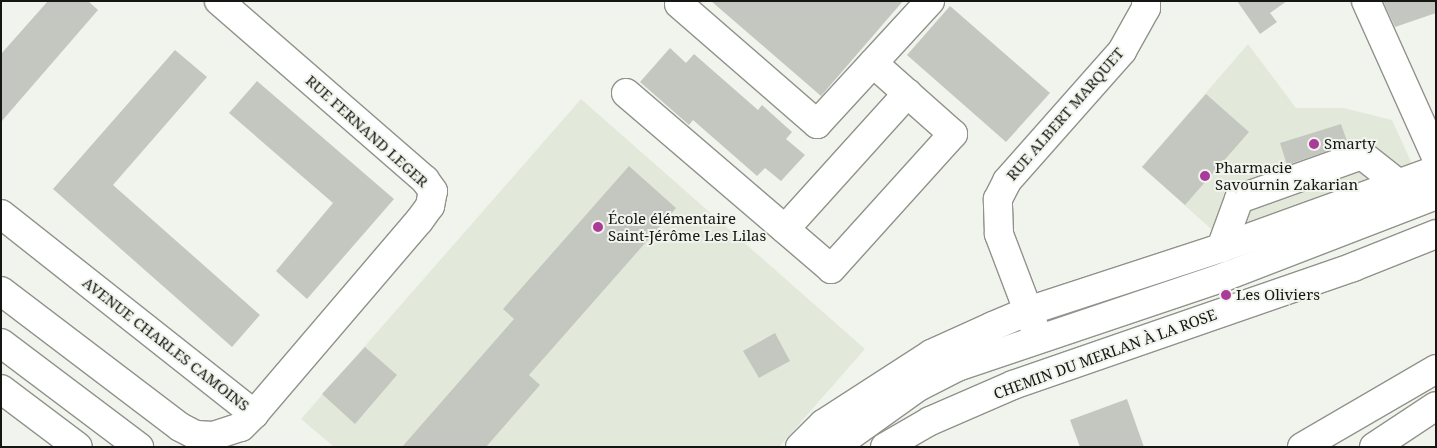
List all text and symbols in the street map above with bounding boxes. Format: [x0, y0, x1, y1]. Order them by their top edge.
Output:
street label: RUE ALBERT MARQUET [1002, 44, 1128, 184]
street label: RUE FERNAND LEGER [302, 71, 432, 191]
place label: Smarty [1324, 135, 1376, 153]
marker: Smarty [1308, 138, 1320, 150]
place label: Pharmacie Savournin Zakarian [1215, 158, 1358, 193]
marker: Pharmacie Savournin Zakarian [1199, 170, 1211, 182]
place label: École élémentaire Saint-Jérôme Les Lilas [608, 209, 766, 244]
marker: École élémentaire Saint-Jérôme Les Lilas [592, 221, 604, 233]
street label: AVENUE CHARLES CAMOINS [79, 273, 253, 415]
place label: Les Oliviers [1236, 286, 1320, 304]
marker: Les Oliviers [1220, 289, 1232, 301]
street label: CHEMIN DU MERLAN À LA ROSE [991, 305, 1219, 403]

